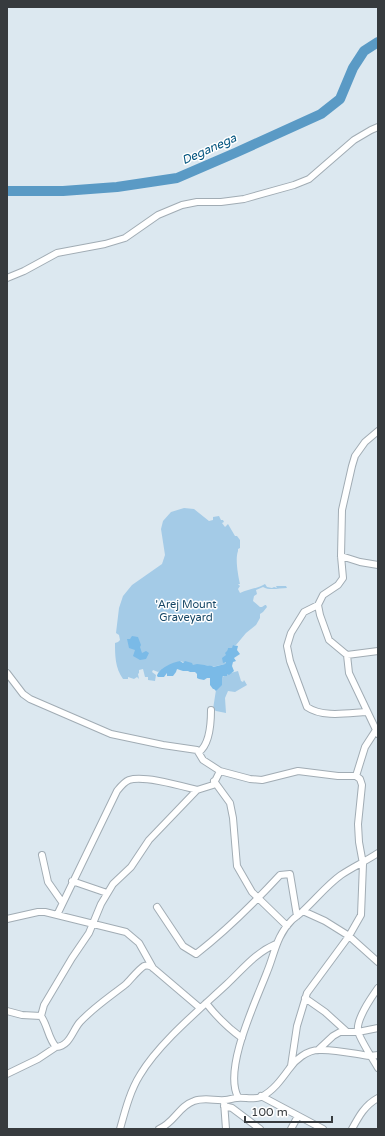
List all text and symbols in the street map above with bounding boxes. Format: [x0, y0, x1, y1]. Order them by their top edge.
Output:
water label: Deganega [180, 131, 239, 167]
park label: 'Arej Mount Graveyard [155, 598, 217, 624]
scale bar [245, 1098, 332, 1124]
text: 100 m [251, 1105, 288, 1119]

